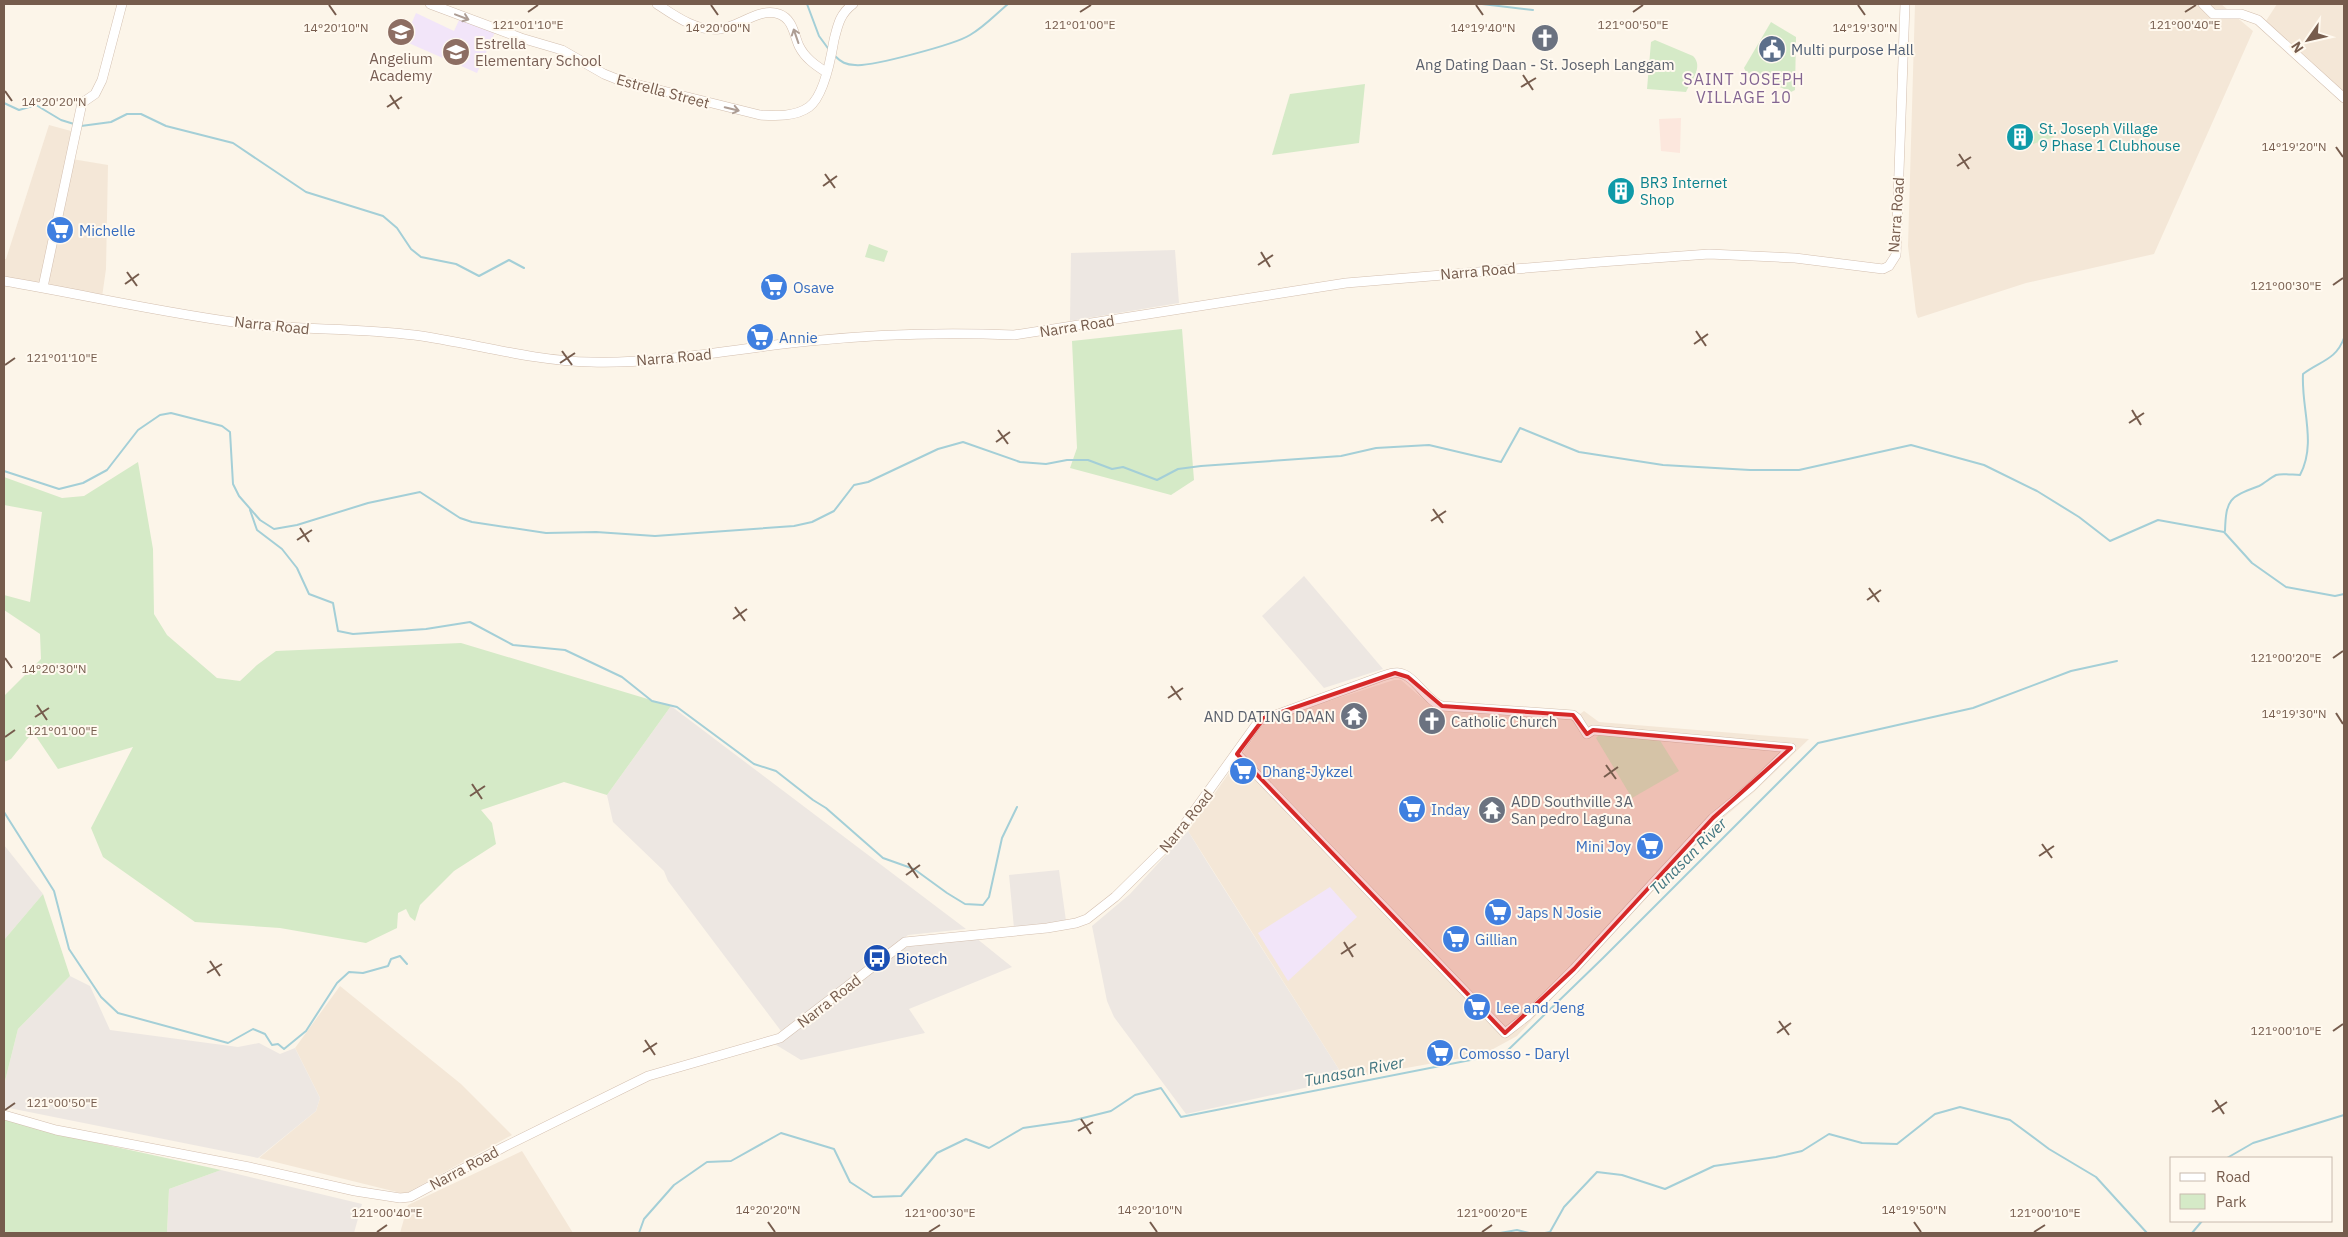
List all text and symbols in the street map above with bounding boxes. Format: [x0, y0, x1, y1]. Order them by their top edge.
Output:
one-way arrow [454, 12, 469, 22]
north arrow [2283, 15, 2333, 65]
school or university icon: Angelium Academy [386, 17, 416, 47]
text: 121°01'10"E [493, 17, 563, 32]
text: 121°01'00"E [1045, 17, 1115, 32]
text: 121°00'50"E [1598, 17, 1668, 32]
text: 121°00'40"E [2150, 17, 2220, 32]
text: 14°20'10"N [303, 20, 369, 35]
text: 14°20'00"N [685, 20, 751, 35]
text: 14°19'40"N [1450, 20, 1516, 35]
text: 14°19'30"N [1832, 20, 1898, 35]
church icon: Ang Dating Daan - St. Joseph Langgam [1530, 23, 1560, 53]
one-way arrow [791, 29, 800, 45]
place label: Estrella Elementary School [475, 34, 602, 70]
public building icon: Multi purpose Hall [1757, 34, 1787, 64]
school or university icon: Estrella Elementary School [441, 37, 471, 67]
text: N [2287, 38, 2308, 57]
place label: Multi purpose Hall [1791, 40, 1914, 59]
place label: Angelium Academy [369, 49, 433, 85]
place label: Ang Dating Daan - St. Joseph Langgam [1415, 55, 1675, 74]
street label: Estrella Street [614, 69, 712, 113]
district label: SAINT JOSEPH VILLAGE 10 [1683, 69, 1805, 107]
text: 14°20'20"N [21, 94, 87, 109]
one-way arrow [724, 105, 740, 114]
place label: St. Joseph Village 9 Phase 1 Clubhouse [2039, 119, 2180, 155]
building icon: St. Joseph Village 9 Phase 1 Clubhouse [2005, 122, 2035, 152]
text: 14°19'20"N [2261, 139, 2327, 154]
place label: BR3 Internet Shop [1640, 173, 1727, 209]
building icon: BR3 Internet Shop [1606, 176, 1636, 206]
street label: Narra Road [1884, 177, 1908, 253]
supermarket icon: Michelle [45, 215, 75, 245]
place label: Michelle [79, 221, 136, 240]
street label: Narra Road [1440, 258, 1516, 284]
supermarket icon: Osave [759, 272, 789, 302]
place label: Osave [793, 278, 834, 297]
text: 121°00'30"E [2251, 278, 2321, 293]
street label: Narra Road [1038, 311, 1116, 341]
street label: Narra Road [233, 312, 311, 338]
supermarket icon: Annie [745, 322, 775, 352]
place label: Annie [779, 328, 818, 347]
street label: Narra Road [636, 344, 712, 370]
text: 121°01'10"E [27, 350, 97, 365]
text: 121°00'20"E [2251, 650, 2321, 665]
text: 14°20'30"N [21, 661, 87, 676]
temple icon: AND DATING DAAN [1339, 701, 1369, 731]
church icon: Catholic Church [1417, 706, 1447, 736]
text: 14°19'30"N [2261, 706, 2327, 721]
place label: AND DATING DAAN [1204, 707, 1335, 726]
place label: Catholic Church [1451, 712, 1557, 731]
text: 121°01'00"E [27, 723, 97, 738]
supermarket icon: Dhang-Jykzel [1228, 756, 1258, 786]
place label: Dhang-Jykzel [1262, 762, 1353, 781]
street label: Narra Road [1155, 786, 1217, 856]
place label: ADD Southville 3A San pedro Laguna [1511, 792, 1634, 828]
supermarket icon: Inday [1397, 794, 1427, 824]
temple icon: ADD Southville 3A San pedro Laguna [1477, 795, 1507, 825]
place label: Inday [1431, 800, 1470, 819]
water label: Tunasan River [1645, 812, 1732, 899]
supermarket icon: Mini Joy [1635, 831, 1665, 861]
place label: Mini Joy [1576, 837, 1632, 856]
supermarket icon: Japs N Josie [1483, 897, 1513, 927]
place label: Japs N Josie [1517, 903, 1602, 922]
supermarket icon: Gillian [1441, 924, 1471, 954]
place label: Gillian [1475, 930, 1518, 949]
bus stop icon: Biotech [862, 943, 892, 973]
place label: Biotech [896, 949, 947, 968]
street label: Narra Road [793, 970, 865, 1032]
supermarket icon: Lee and Jeng [1462, 992, 1492, 1022]
place label: Lee and Jeng [1496, 998, 1585, 1017]
text: 121°00'10"E [2251, 1023, 2321, 1038]
supermarket icon: Comosso - Daryl [1425, 1038, 1455, 1068]
place label: Comosso - Daryl [1459, 1044, 1570, 1063]
water label: Tunasan River [1303, 1051, 1407, 1090]
text: 121°00'50"E [27, 1095, 97, 1110]
street label: Narra Road [426, 1142, 502, 1194]
legend [2170, 1157, 2333, 1222]
text: Road [2216, 1167, 2251, 1186]
text: Park [2216, 1192, 2246, 1211]
text: 14°20'20"N [735, 1202, 801, 1217]
text: 14°20'10"N [1117, 1202, 1183, 1217]
text: 14°19'50"N [1881, 1202, 1947, 1217]
text: 121°00'40"E [352, 1205, 422, 1220]
text: 121°00'30"E [905, 1205, 975, 1220]
text: 121°00'20"E [1457, 1205, 1527, 1220]
text: 121°00'10"E [2010, 1205, 2080, 1220]

